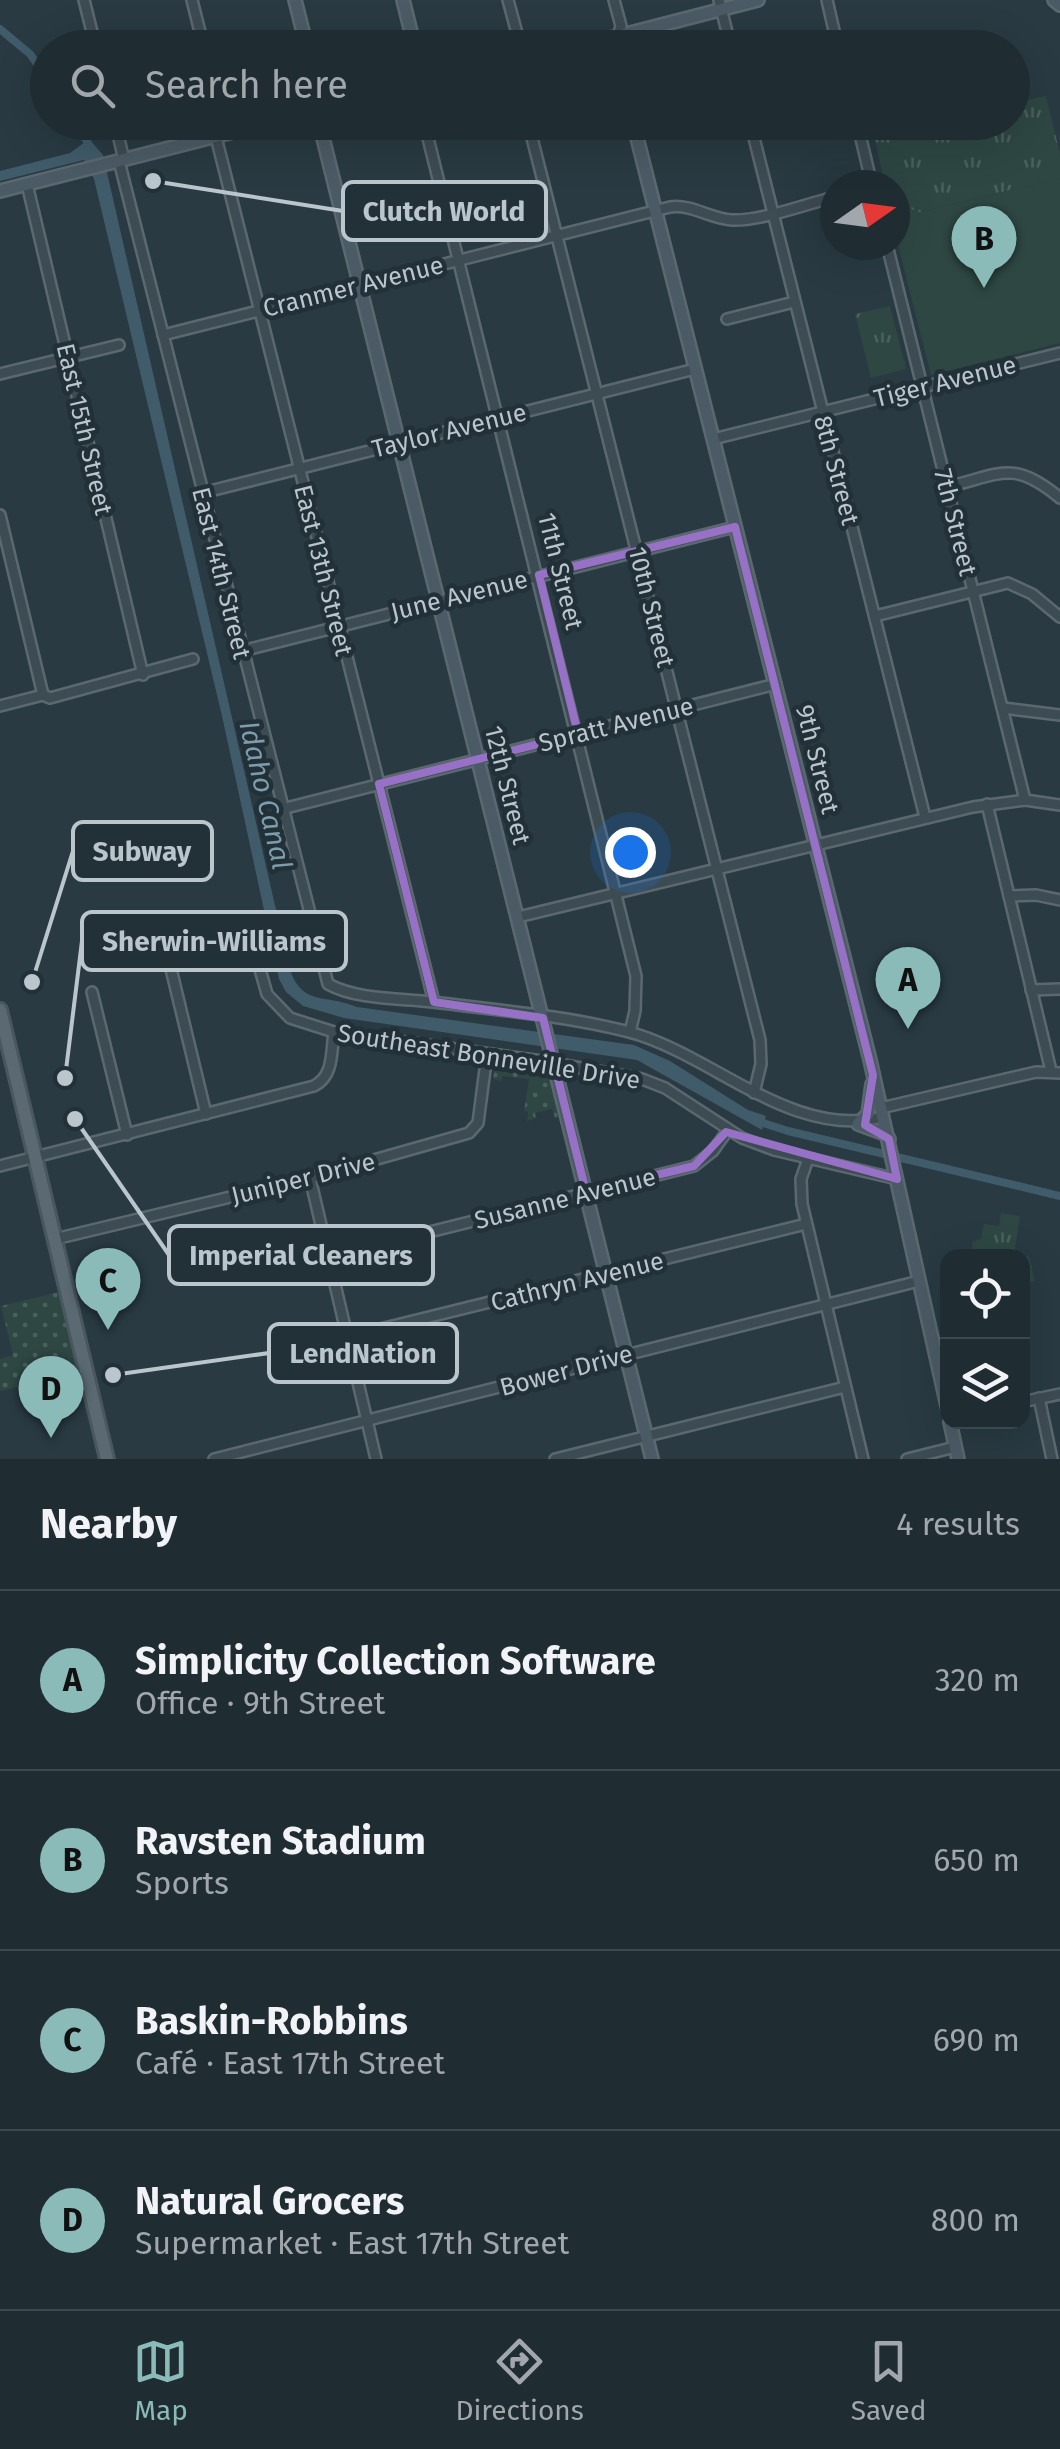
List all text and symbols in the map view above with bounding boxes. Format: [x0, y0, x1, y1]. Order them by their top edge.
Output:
search box [30, 30, 1030, 140]
icon: search [65, 58, 120, 113]
text: Search here [145, 62, 348, 108]
north arrow [820, 170, 910, 260]
callout: Clutch World [343, 182, 546, 240]
text: Clutch World [363, 195, 525, 228]
pin: B [952, 206, 1016, 288]
street label: Cranmer Avenue [260, 250, 447, 324]
street label: East 15th Street [50, 341, 119, 519]
street label: Tiger Avenue [871, 350, 1019, 414]
street label: Taylor Avenue [369, 397, 530, 465]
street label: 8th Street [807, 412, 865, 529]
street label: 7th Street [927, 466, 983, 580]
street label: East 13th Street [287, 482, 359, 660]
street label: East 14th Street [185, 484, 257, 663]
street label: 11th Street [531, 510, 589, 634]
street label: 10th Street [622, 544, 681, 671]
street label: June Avenue [388, 564, 531, 627]
street label: Spratt Avenue [536, 691, 697, 759]
street label: 9th Street [789, 702, 845, 818]
water label: Idaho Canal [232, 718, 299, 873]
street label: 12th Street [478, 723, 536, 849]
callout: Subway [73, 822, 212, 880]
your location [605, 827, 656, 878]
text: Subway [93, 835, 192, 868]
callout: Sherwin-Williams [82, 912, 346, 970]
text: Sherwin-Williams [102, 925, 326, 958]
pin: A [876, 946, 940, 1029]
street label: Southeast Bonneville Drive [335, 1018, 642, 1096]
street label: Juniper Drive [228, 1147, 378, 1211]
street label: Susanne Avenue [472, 1162, 659, 1236]
callout: Imperial Cleaners [169, 1226, 433, 1284]
text: Imperial Cleaners [189, 1239, 413, 1272]
street label: Cathryn Avenue [488, 1246, 667, 1318]
pin: C [76, 1248, 140, 1330]
map controls [940, 1249, 1030, 1429]
button: locate [940, 1249, 1030, 1339]
callout: LendNation [269, 1324, 457, 1382]
text: LendNation [289, 1337, 437, 1370]
street label: Bower Drive [497, 1339, 636, 1403]
button: layers [940, 1339, 1030, 1429]
pin: D [18, 1356, 84, 1438]
text: Nearby [40, 1499, 177, 1549]
text: 4 results [896, 1505, 1020, 1543]
text: Simplicity Collection Software [135, 1638, 656, 1684]
text: A [63, 1661, 82, 1699]
text: 320 m [935, 1661, 1020, 1699]
text: Office · 9th Street [135, 1684, 385, 1722]
text: Ravsten Stadium [135, 1818, 426, 1864]
text: B [63, 1841, 82, 1879]
text: 650 m [933, 1841, 1020, 1879]
text: Sports [135, 1864, 229, 1902]
text: Baskin-Robbins [135, 1998, 408, 2044]
text: C [63, 2021, 82, 2059]
text: 690 m [933, 2021, 1020, 2059]
text: Café · East 17th Street [135, 2044, 445, 2082]
text: Natural Grocers [135, 2178, 404, 2224]
text: D [62, 2201, 83, 2239]
text: 800 m [931, 2201, 1020, 2239]
text: Supermarket · East 17th Street [135, 2224, 569, 2262]
tab: Map [133, 2334, 188, 2427]
tab: Directions [455, 2334, 584, 2427]
tab: Saved [851, 2334, 927, 2427]

